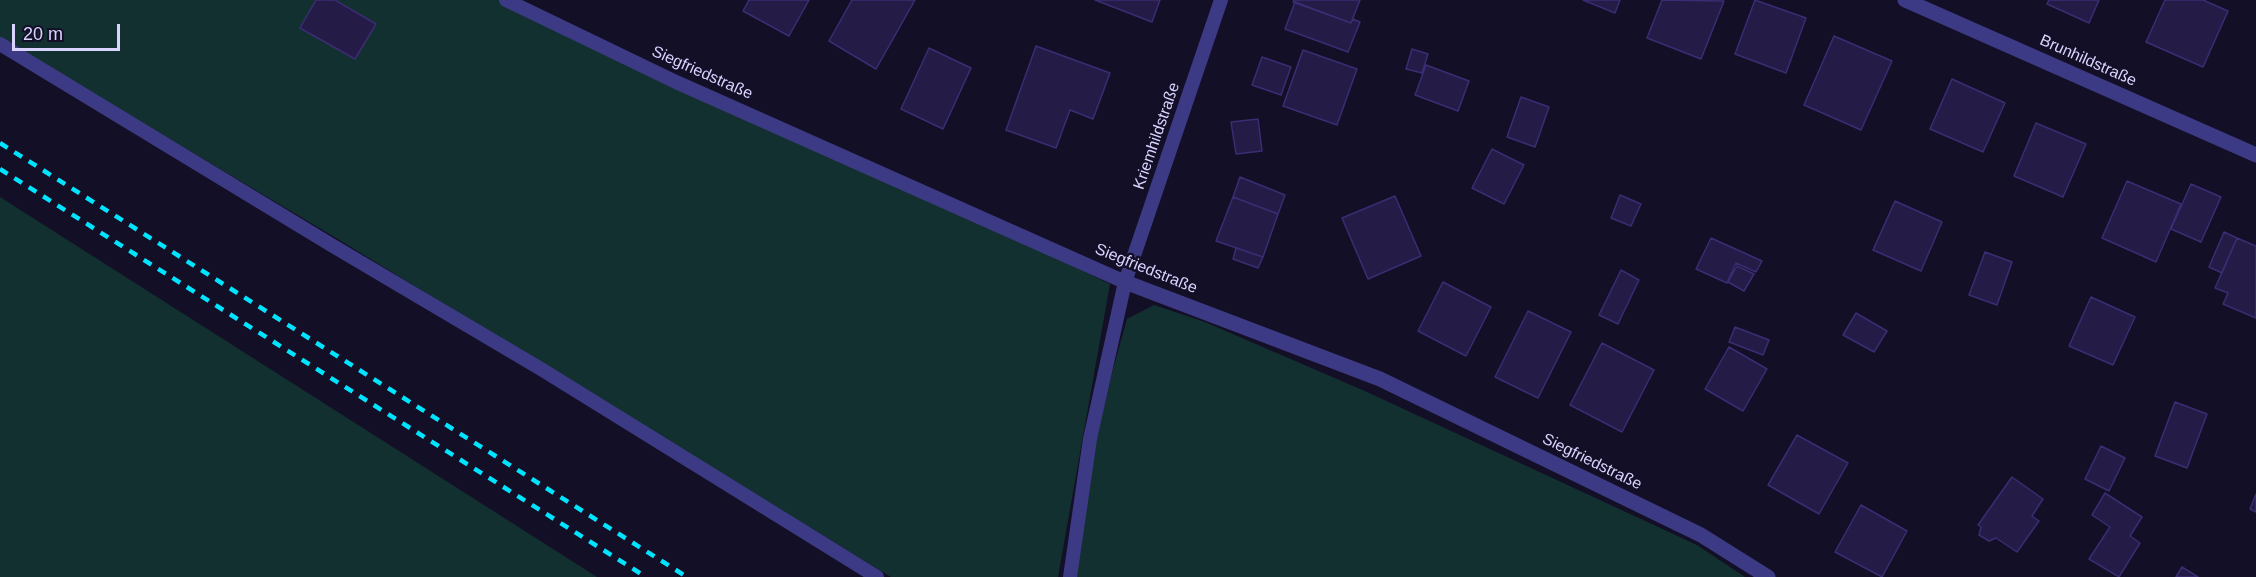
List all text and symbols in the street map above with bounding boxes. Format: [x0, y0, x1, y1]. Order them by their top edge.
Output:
scale bar [15, 12, 123, 50]
text: 20 m [23, 24, 63, 44]
street label: Brunhildstraße [2037, 31, 2139, 91]
street label: Siegfriedstraße [649, 42, 755, 104]
street label: Kriemhildstraße [1130, 80, 1184, 192]
street label: Siegfriedstraße [1092, 240, 1200, 298]
street label: Siegfriedstraße [1539, 430, 1645, 494]

